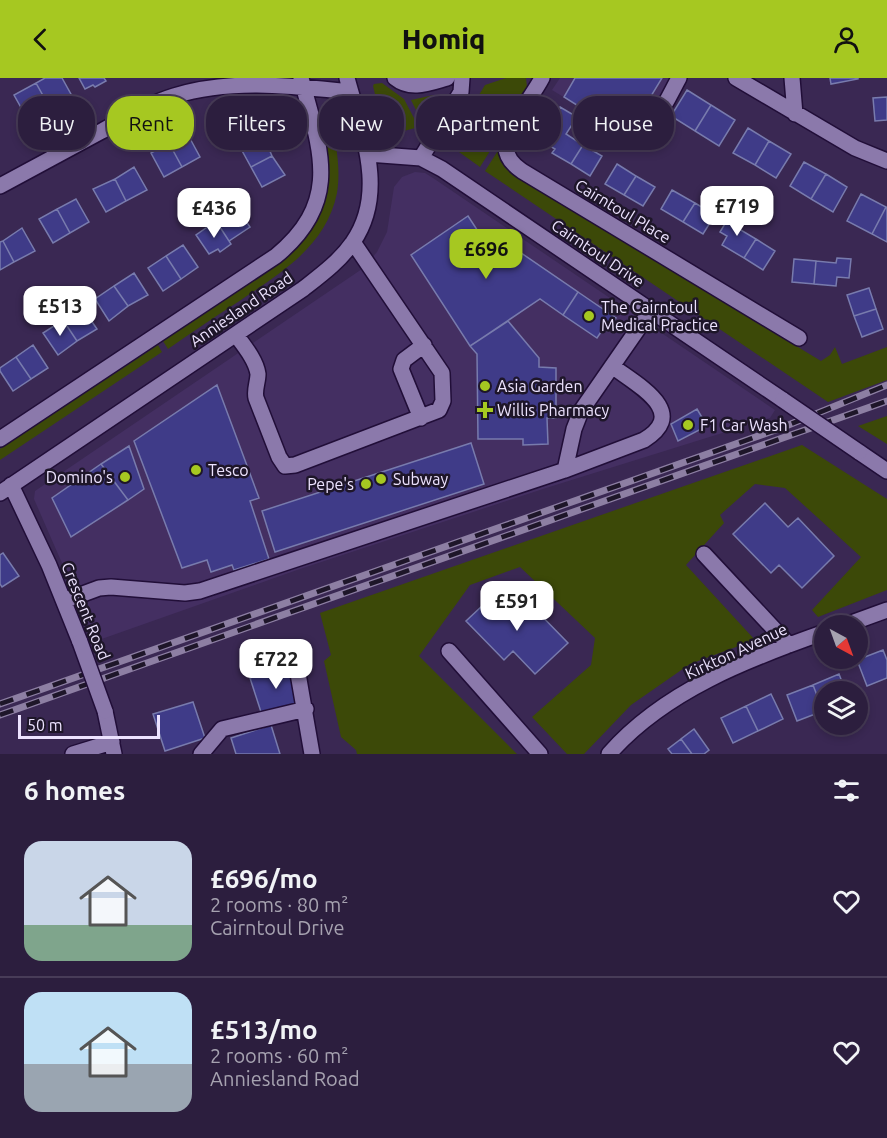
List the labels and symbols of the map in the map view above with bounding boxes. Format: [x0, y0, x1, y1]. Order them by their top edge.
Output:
street label: Cairntoul Place [572, 175, 674, 247]
pin: £719 [701, 186, 773, 237]
pin: £436 [178, 188, 250, 239]
street label: Cairntoul Drive [548, 215, 648, 291]
pin: £696 [450, 229, 522, 280]
street label: Anniesland Road [186, 268, 296, 350]
pin: £513 [24, 286, 96, 337]
place label: The Cairntoul Medical Practice [601, 298, 718, 334]
marker: The Cairntoul Medical Practice [582, 309, 596, 323]
place label: Asia Garden [497, 377, 583, 395]
marker: Asia Garden [478, 379, 492, 393]
place label: Willis Pharmacy [497, 401, 610, 419]
marker: Willis Pharmacy [478, 403, 492, 417]
place label: F1 Car Wash [700, 416, 788, 434]
marker: F1 Car Wash [681, 418, 695, 432]
place label: Tesco [208, 461, 249, 479]
marker: Tesco [189, 463, 203, 477]
place label: Domino's [46, 468, 113, 486]
marker: Domino's [118, 470, 132, 484]
place label: Subway [393, 470, 448, 488]
marker: Subway [374, 472, 388, 486]
place label: Pepe's [307, 475, 354, 493]
marker: Pepe's [359, 477, 373, 491]
street label: Crescent Road [58, 559, 114, 663]
pin: £591 [481, 581, 553, 632]
north arrow [814, 615, 868, 669]
street label: Kirkton Avenue [682, 620, 790, 682]
pin: £722 [240, 639, 312, 690]
scale bar [18, 712, 160, 740]

